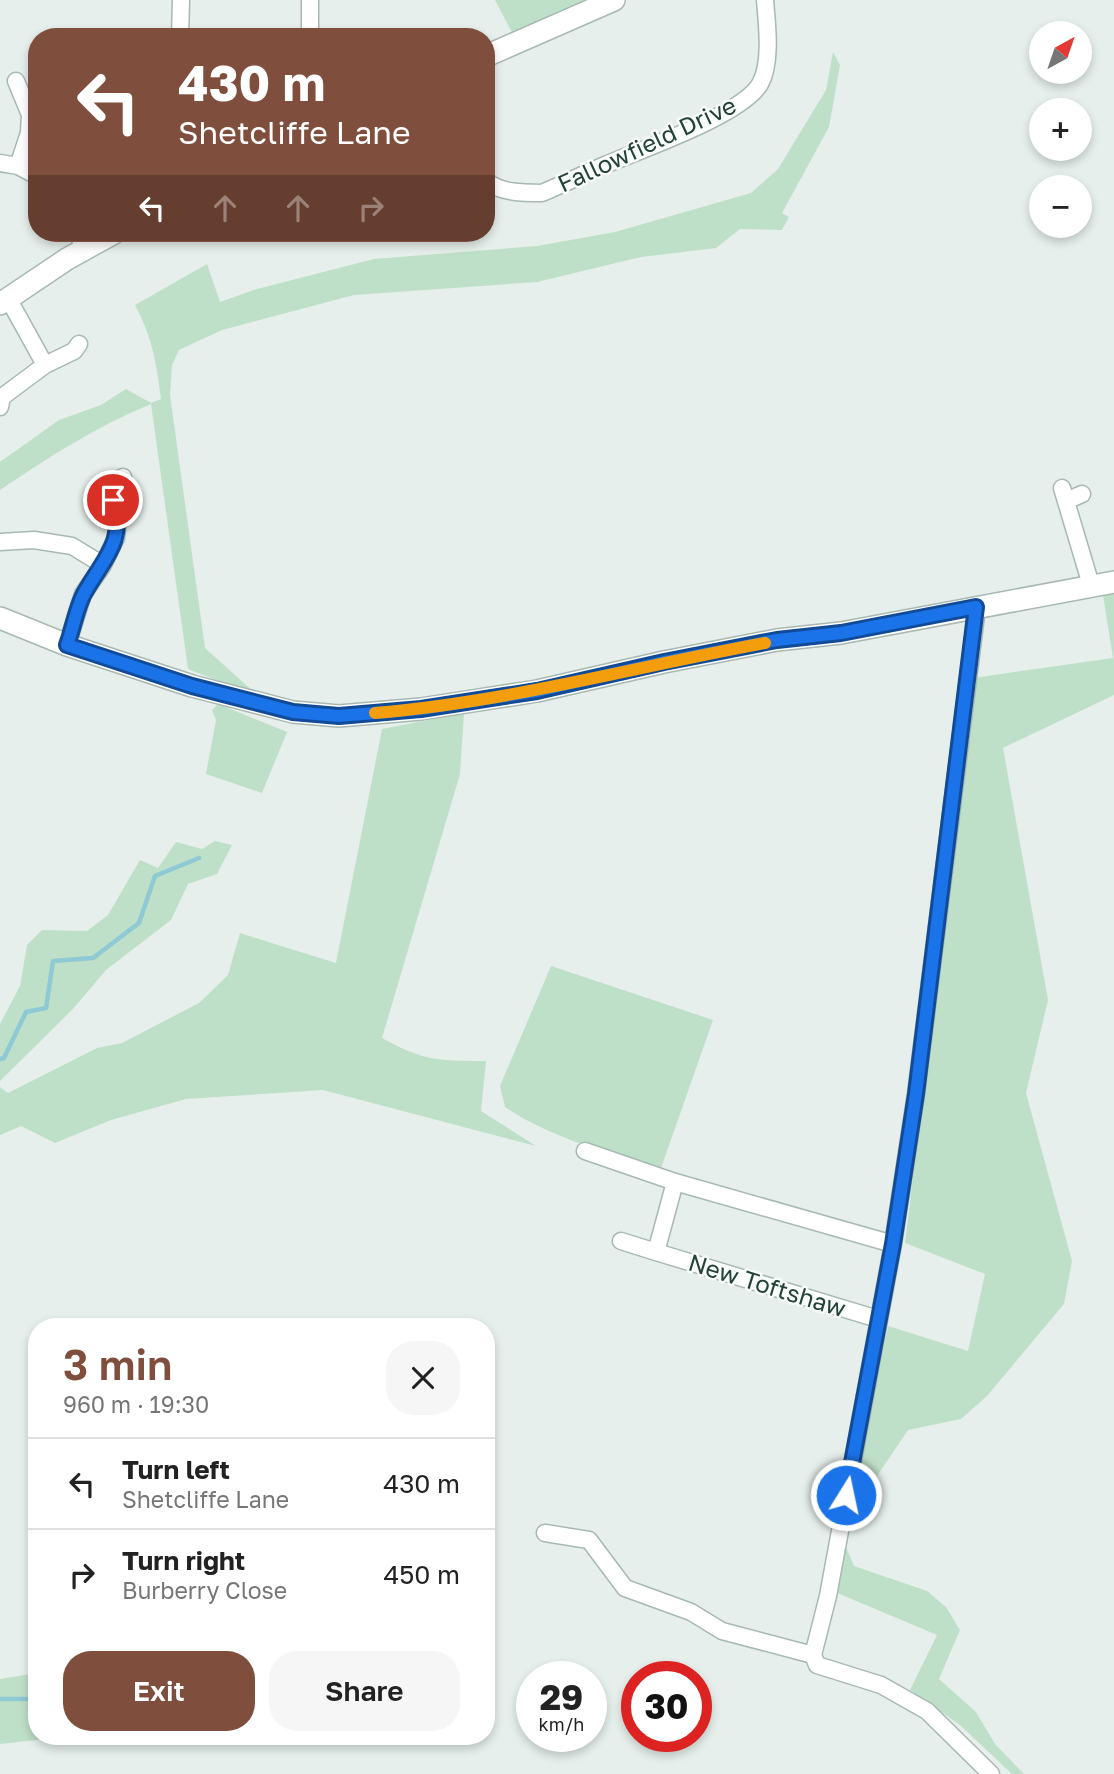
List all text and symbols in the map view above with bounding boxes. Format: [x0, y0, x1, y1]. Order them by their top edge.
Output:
north arrow [1029, 21, 1092, 84]
map controls [1029, 21, 1092, 238]
text: 430 m [178, 53, 326, 112]
icon: left [63, 56, 154, 147]
street label: Fallowfield Drive [553, 90, 740, 198]
button: + [1029, 98, 1092, 161]
text: Shetcliffe Lane [178, 113, 411, 151]
button: − [1029, 175, 1092, 238]
icon: left [133, 189, 171, 227]
icon: ahead [206, 189, 244, 227]
icon: ahead [279, 189, 317, 227]
icon: right [352, 189, 390, 227]
pin [83, 470, 143, 530]
icon: arrive [94, 481, 132, 519]
street label: New Toftshaw [685, 1247, 850, 1322]
text: 3 min [63, 1339, 172, 1389]
button: close [386, 1341, 460, 1415]
text: 960 m · 19:30 [63, 1390, 209, 1418]
text: Turn left [122, 1454, 230, 1485]
position arrow [809, 1458, 883, 1532]
icon: left [63, 1465, 101, 1503]
text: 430 m [383, 1468, 460, 1499]
text: Shetcliffe Lane [122, 1485, 289, 1513]
text: Turn right [122, 1545, 245, 1576]
icon: right [63, 1556, 101, 1594]
text: 450 m [383, 1559, 460, 1590]
text: Burberry Close [122, 1576, 287, 1604]
button: Exit [63, 1651, 255, 1731]
button: Share [269, 1651, 460, 1731]
speed limit sign: 30 [621, 1661, 712, 1752]
text: 29 [540, 1676, 583, 1718]
text: km/h [539, 1713, 584, 1735]

